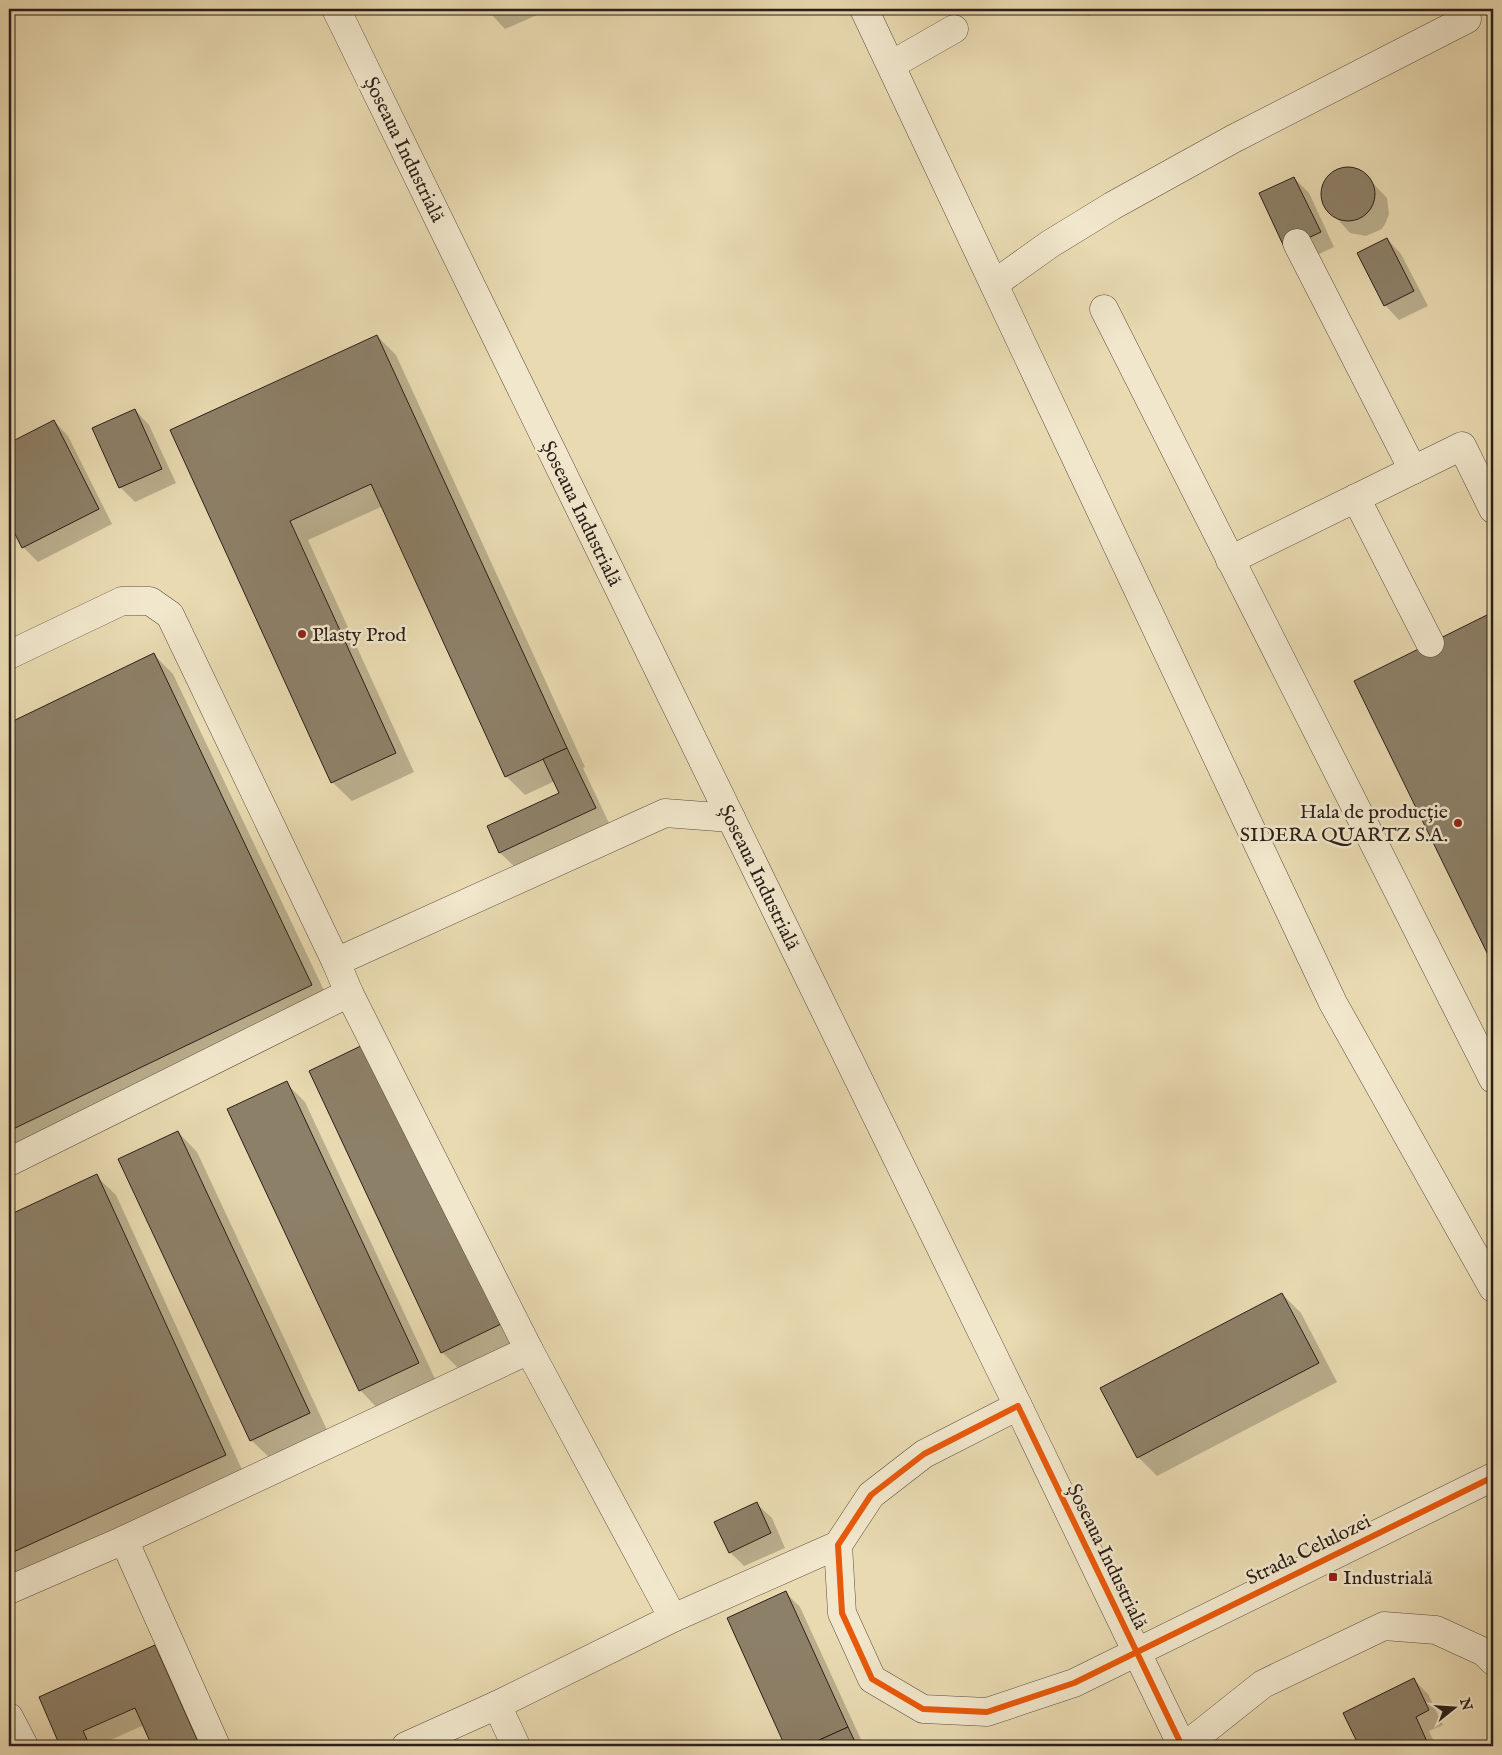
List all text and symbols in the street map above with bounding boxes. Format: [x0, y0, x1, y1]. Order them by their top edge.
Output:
street label: Șoseaua Industrială [358, 73, 450, 227]
street label: Șoseaua Industrială [535, 437, 627, 591]
place label: Plasty Prod [312, 623, 406, 648]
marker: Plasty Prod [296, 628, 308, 640]
place label: Hala de producție SIDERA QUARTZ S.A. [1240, 800, 1448, 848]
street label: Șoseaua Industrială [713, 801, 805, 955]
marker: Hala de producție SIDERA QUARTZ S.A. [1452, 817, 1464, 829]
street label: Șoseaua Industrială [1061, 1480, 1153, 1634]
street label: Strada Celulozei [1242, 1509, 1375, 1591]
place label: Industrială [1343, 1566, 1433, 1591]
marker: Industrială [1327, 1571, 1339, 1583]
north arrow [1430, 1682, 1480, 1732]
text: N [1455, 1695, 1476, 1713]

